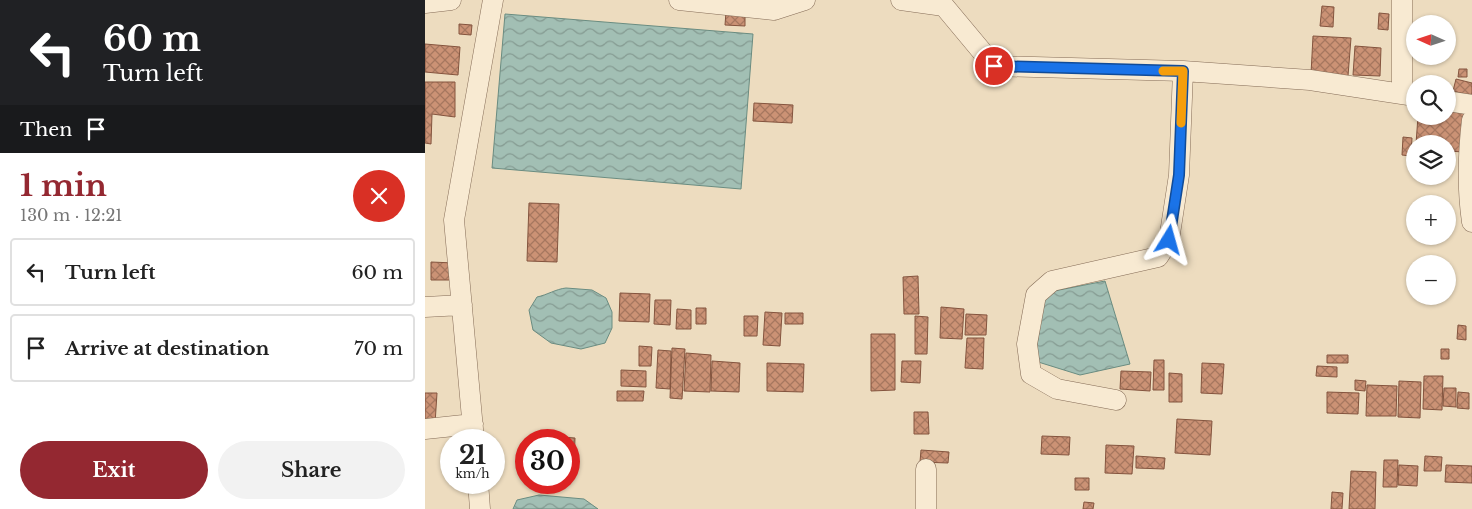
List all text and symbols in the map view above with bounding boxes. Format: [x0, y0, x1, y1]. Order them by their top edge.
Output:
north arrow [1406, 15, 1456, 65]
map controls [1406, 15, 1456, 305]
text: 60 m [103, 17, 201, 60]
icon: left [20, 20, 85, 85]
pin [973, 45, 1015, 87]
icon: arrive [980, 52, 1008, 80]
text: Turn left [103, 60, 203, 87]
button: search [1406, 75, 1456, 125]
icon: arrive [82, 115, 110, 143]
text: Then [20, 118, 72, 141]
button: layers [1406, 135, 1456, 185]
text: 1 min [20, 167, 107, 204]
button: close [353, 170, 405, 222]
button: + [1406, 195, 1456, 245]
text: 130 m · 12:21 [20, 205, 122, 225]
position arrow [1142, 213, 1194, 265]
button: − [1406, 255, 1456, 305]
icon: left [22, 258, 50, 286]
text: Turn left [65, 261, 156, 284]
text: 60 m [351, 261, 403, 284]
icon: arrive [22, 334, 50, 362]
text: Arrive at destination [65, 337, 269, 360]
text: 70 m [354, 337, 403, 360]
speed limit sign: 30 [515, 429, 580, 494]
text: 21 [459, 440, 486, 471]
button: Exit [20, 441, 208, 499]
button: Share [218, 441, 405, 499]
text: km/h [455, 466, 490, 481]

